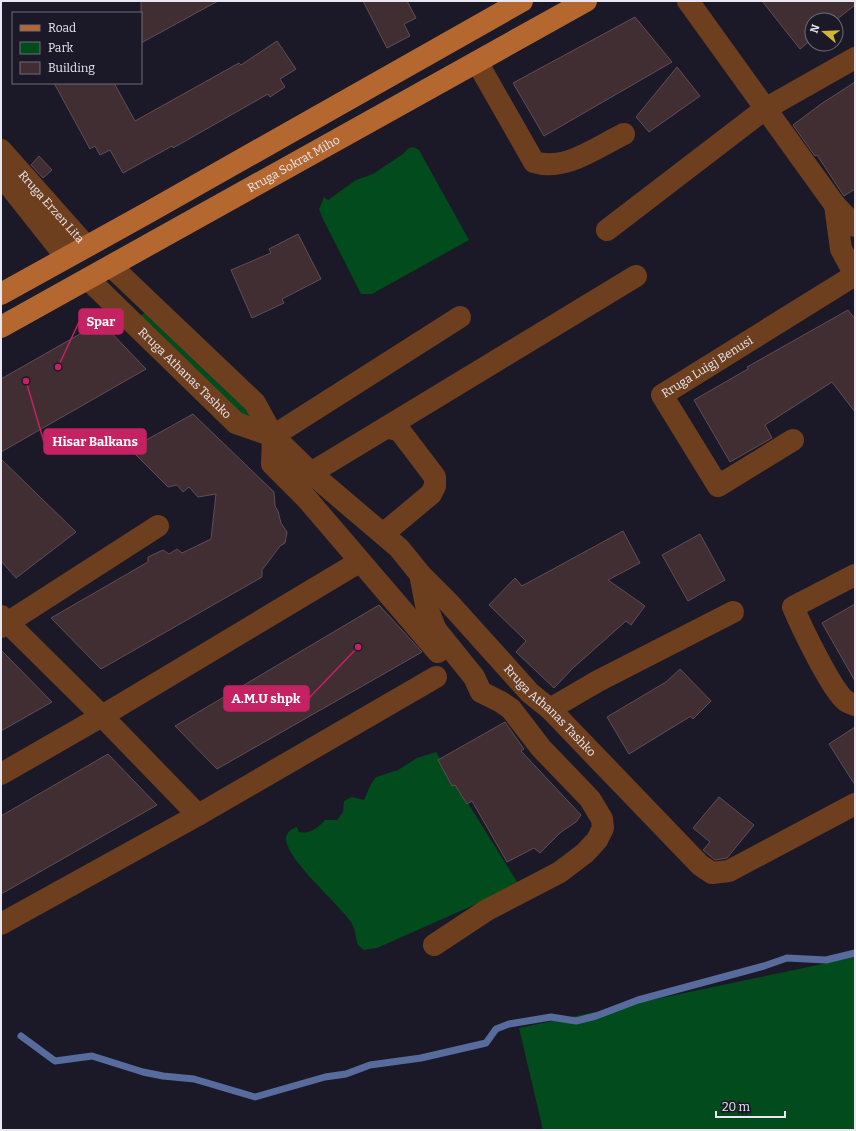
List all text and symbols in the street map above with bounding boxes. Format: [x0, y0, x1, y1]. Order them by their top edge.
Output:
legend [12, 12, 142, 84]
north arrow [804, 12, 844, 52]
text: Road [48, 21, 76, 35]
text: N [807, 22, 823, 35]
text: Park [48, 41, 74, 55]
text: Building [48, 61, 95, 75]
street label: Rruga Sokrat Miho [245, 133, 342, 195]
street label: Rruga Erzen Lita [16, 168, 87, 246]
callout: Spar [79, 309, 123, 334]
text: Spar [87, 314, 115, 329]
street label: Rruga Athanas Tashko [135, 325, 234, 422]
street label: Rruga Luigj Benusi [659, 333, 756, 401]
callout: Hisar Balkans [44, 429, 146, 454]
text: Hisar Balkans [52, 434, 138, 449]
street label: Rruga Athanas Tashko [501, 662, 599, 759]
callout: A.M.U shpk [224, 686, 309, 711]
text: A.M.U shpk [231, 691, 301, 706]
scale bar [716, 1093, 785, 1119]
text: 20 m [722, 1100, 751, 1114]

